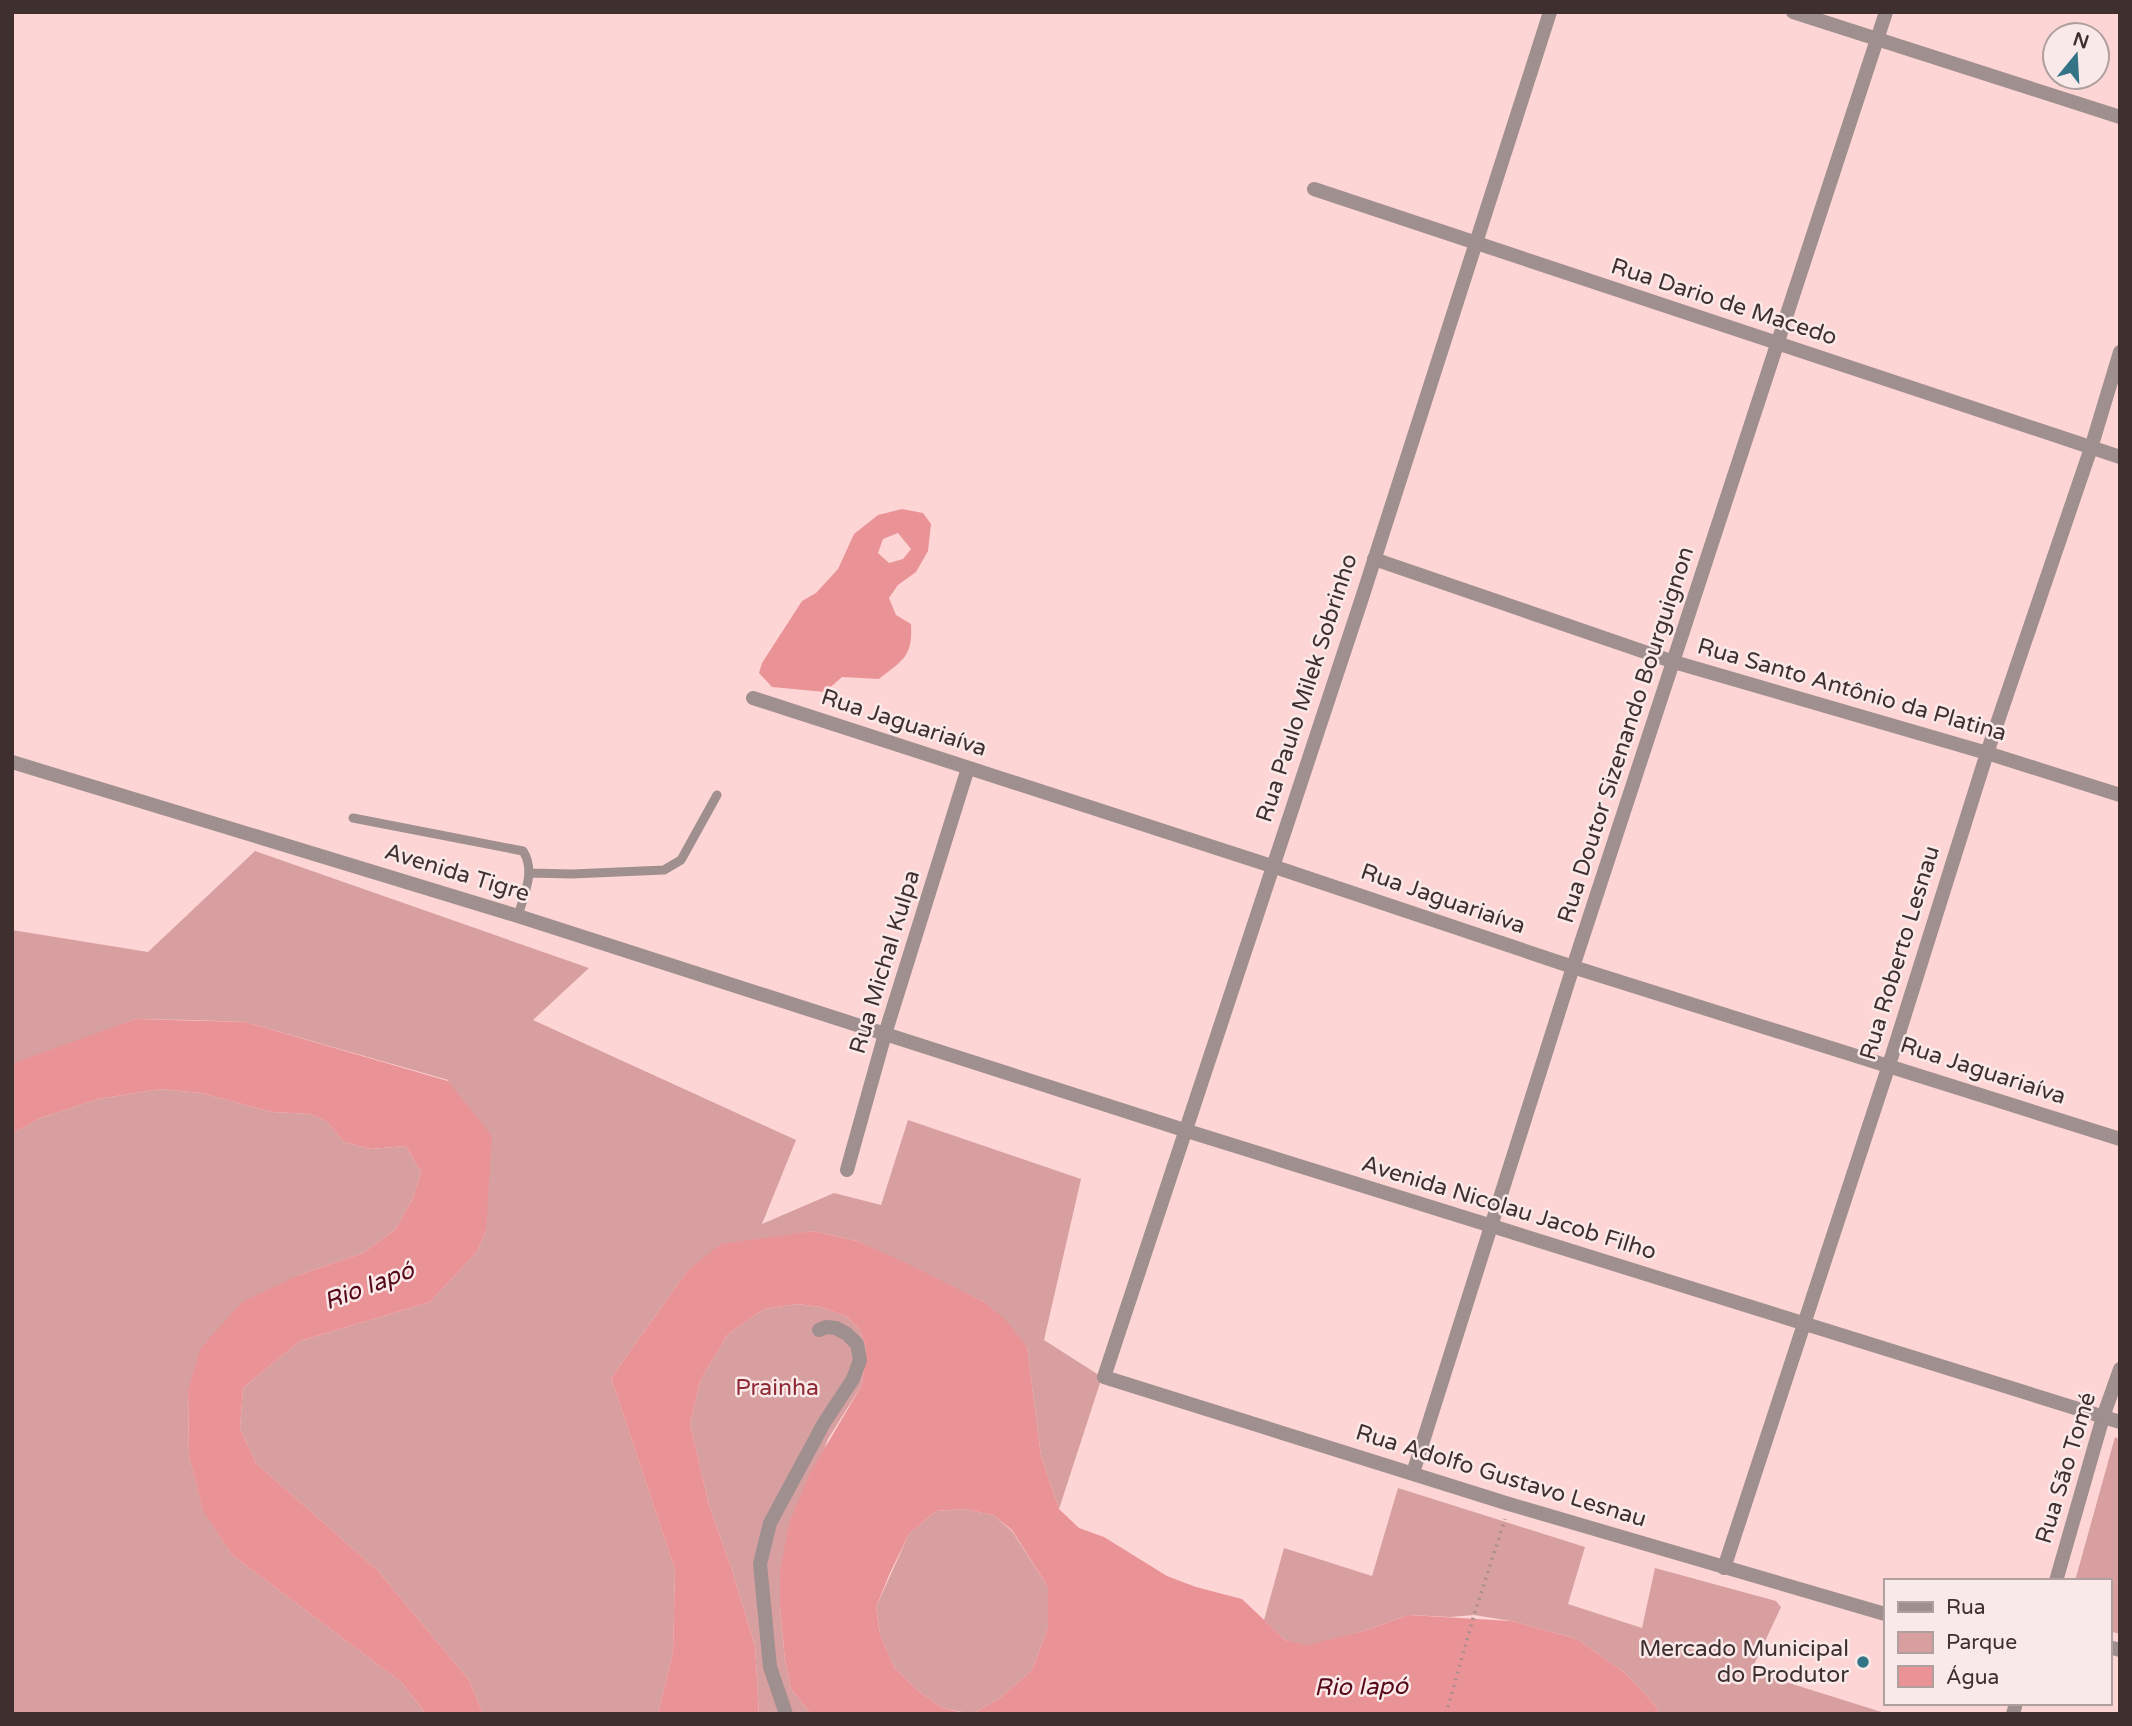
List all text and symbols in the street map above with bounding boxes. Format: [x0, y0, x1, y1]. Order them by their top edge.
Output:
north arrow [2041, 21, 2111, 91]
text: N [2070, 28, 2092, 54]
street label: Rua Dario de Macedo [1607, 252, 1841, 352]
street label: Rua Doutor Sizenando Bourguignon [1552, 543, 1700, 927]
street label: Rua Paulo Milek Sobrinho [1250, 550, 1364, 826]
street label: Rua Santo Antônio da Platina [1694, 632, 2010, 748]
street label: Rua Jaguariaíva [818, 683, 990, 763]
street label: Avenida Tigre [381, 838, 533, 908]
street label: Rua Roberto Lesnau [1854, 842, 1946, 1064]
street label: Rua Jaguariaíva [1357, 858, 1529, 940]
street label: Rua Michal Kulpa [844, 867, 926, 1057]
street label: Rua Jaguariaíva [1897, 1031, 2069, 1111]
street label: Avenida Nicolau Jacob Filho [1358, 1150, 1660, 1266]
water label: Rio Iapó [320, 1255, 419, 1316]
park label: Prainha [735, 1374, 819, 1402]
street label: Rua São Tomé [2030, 1389, 2102, 1547]
street label: Rua Adolfo Gustavo Lesnau [1352, 1418, 1650, 1534]
legend [1884, 1579, 2111, 1705]
text: Rua [1946, 1595, 1986, 1620]
text: Parque [1946, 1630, 2017, 1655]
place label: Mercado Municipal do Produtor [1639, 1635, 1849, 1689]
marker: Mercado Municipal do Produtor [1855, 1654, 1871, 1670]
text: Água [1946, 1665, 1999, 1690]
water label: Rio Iapó [1314, 1672, 1410, 1702]

